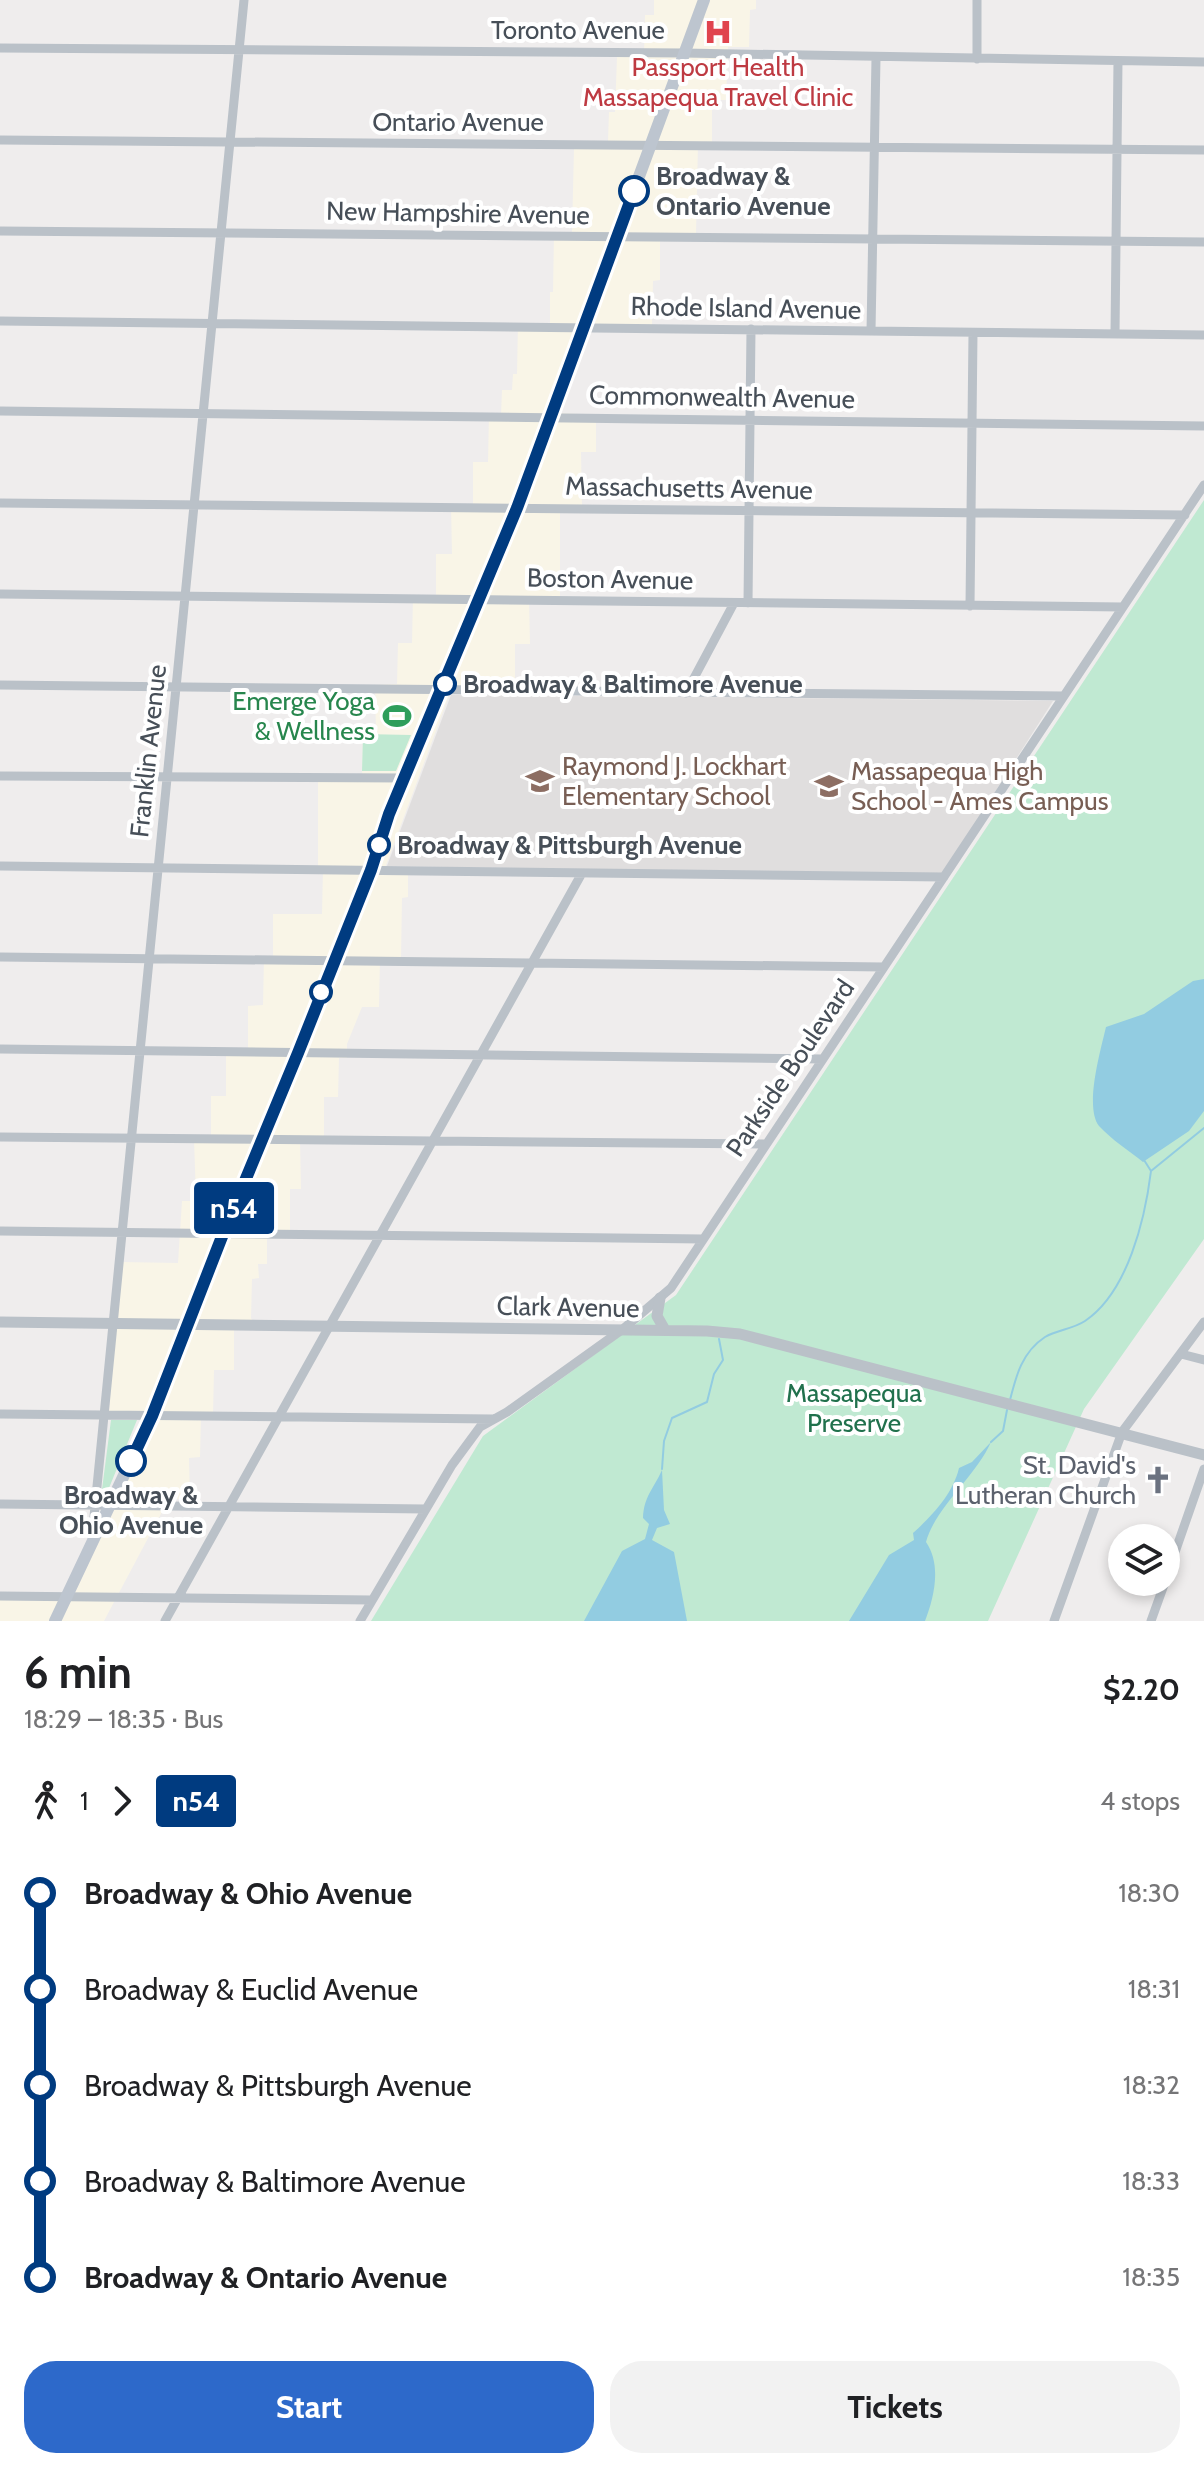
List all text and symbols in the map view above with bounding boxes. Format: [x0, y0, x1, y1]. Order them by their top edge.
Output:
street label: Toronto Avenue [491, 14, 665, 46]
hospital icon: Passport Health Massapequa Travel Clinic [703, 17, 733, 47]
place label: Passport Health Massapequa Travel Clinic [583, 51, 854, 113]
street label: Ontario Avenue [372, 106, 544, 138]
place label: Broadway & Ontario Avenue [656, 160, 831, 222]
marker: Broadway & Ontario Avenue [619, 176, 649, 206]
street label: New Hampshire Avenue [326, 195, 590, 231]
street label: Rhode Island Avenue [630, 290, 862, 326]
street label: Commonwealth Avenue [589, 379, 855, 415]
street label: Massachusetts Avenue [565, 470, 813, 506]
street label: Boston Avenue [527, 562, 693, 596]
street label: Franklin Avenue [123, 663, 173, 839]
place label: Broadway & Baltimore Avenue [463, 668, 803, 700]
marker: Broadway & Baltimore Avenue [434, 673, 456, 695]
place label: Emerge Yoga & Wellness [232, 685, 376, 747]
sports icon: Emerge Yoga & Wellness [382, 701, 412, 731]
place label: Raymond J. Lockhart Elementary School [562, 750, 787, 812]
place label: Massapequa High School - Ames Campus [851, 755, 1109, 817]
school or university icon: Raymond J. Lockhart Elementary School [525, 766, 555, 796]
school or university icon: Massapequa High School - Ames Campus [814, 771, 844, 801]
place label: Broadway & Pittsburgh Avenue [397, 829, 742, 861]
marker: Broadway & Pittsburgh Avenue [368, 834, 390, 856]
street label: Parkside Boulevard [719, 973, 861, 1163]
unlabelled marker [310, 981, 332, 1003]
line badge: n54 [188, 1182, 280, 1234]
text: n54 [210, 1191, 258, 1225]
street label: Clark Avenue [496, 1290, 640, 1324]
park label: Massapequa Preserve [786, 1377, 922, 1439]
marker: Broadway & Ohio Avenue [116, 1446, 146, 1476]
place label: St. David's Lutheran Church [955, 1449, 1136, 1511]
church icon: St. David's Lutheran Church [1143, 1465, 1173, 1495]
place label: Broadway & Ohio Avenue [59, 1479, 203, 1541]
map controls [1108, 1524, 1180, 1596]
button: layers [1108, 1524, 1180, 1596]
text: 6 min [24, 1646, 132, 1699]
text: $2.20 [1103, 1671, 1180, 1708]
text: 18:29 – 18:35 · Bus [24, 1703, 223, 1735]
icon: walk [24, 1779, 68, 1823]
icon: forward [100, 1779, 144, 1823]
text: n54 [172, 1784, 220, 1818]
text: 1 [80, 1785, 88, 1817]
text: 4 stops [1100, 1785, 1180, 1817]
text: Broadway & Ohio Avenue [84, 1875, 412, 1912]
text: 18:30 [1118, 1877, 1180, 1909]
text: Broadway & Euclid Avenue [84, 1971, 418, 2008]
text: 18:31 [1128, 1973, 1180, 2005]
text: Broadway & Pittsburgh Avenue [84, 2067, 472, 2104]
text: 18:32 [1123, 2069, 1180, 2101]
text: Broadway & Baltimore Avenue [84, 2163, 466, 2200]
text: 18:33 [1122, 2165, 1180, 2197]
text: Broadway & Ontario Avenue [84, 2259, 447, 2296]
text: 18:35 [1122, 2261, 1180, 2293]
button: Start [24, 2361, 594, 2453]
button: Tickets [610, 2361, 1180, 2453]

